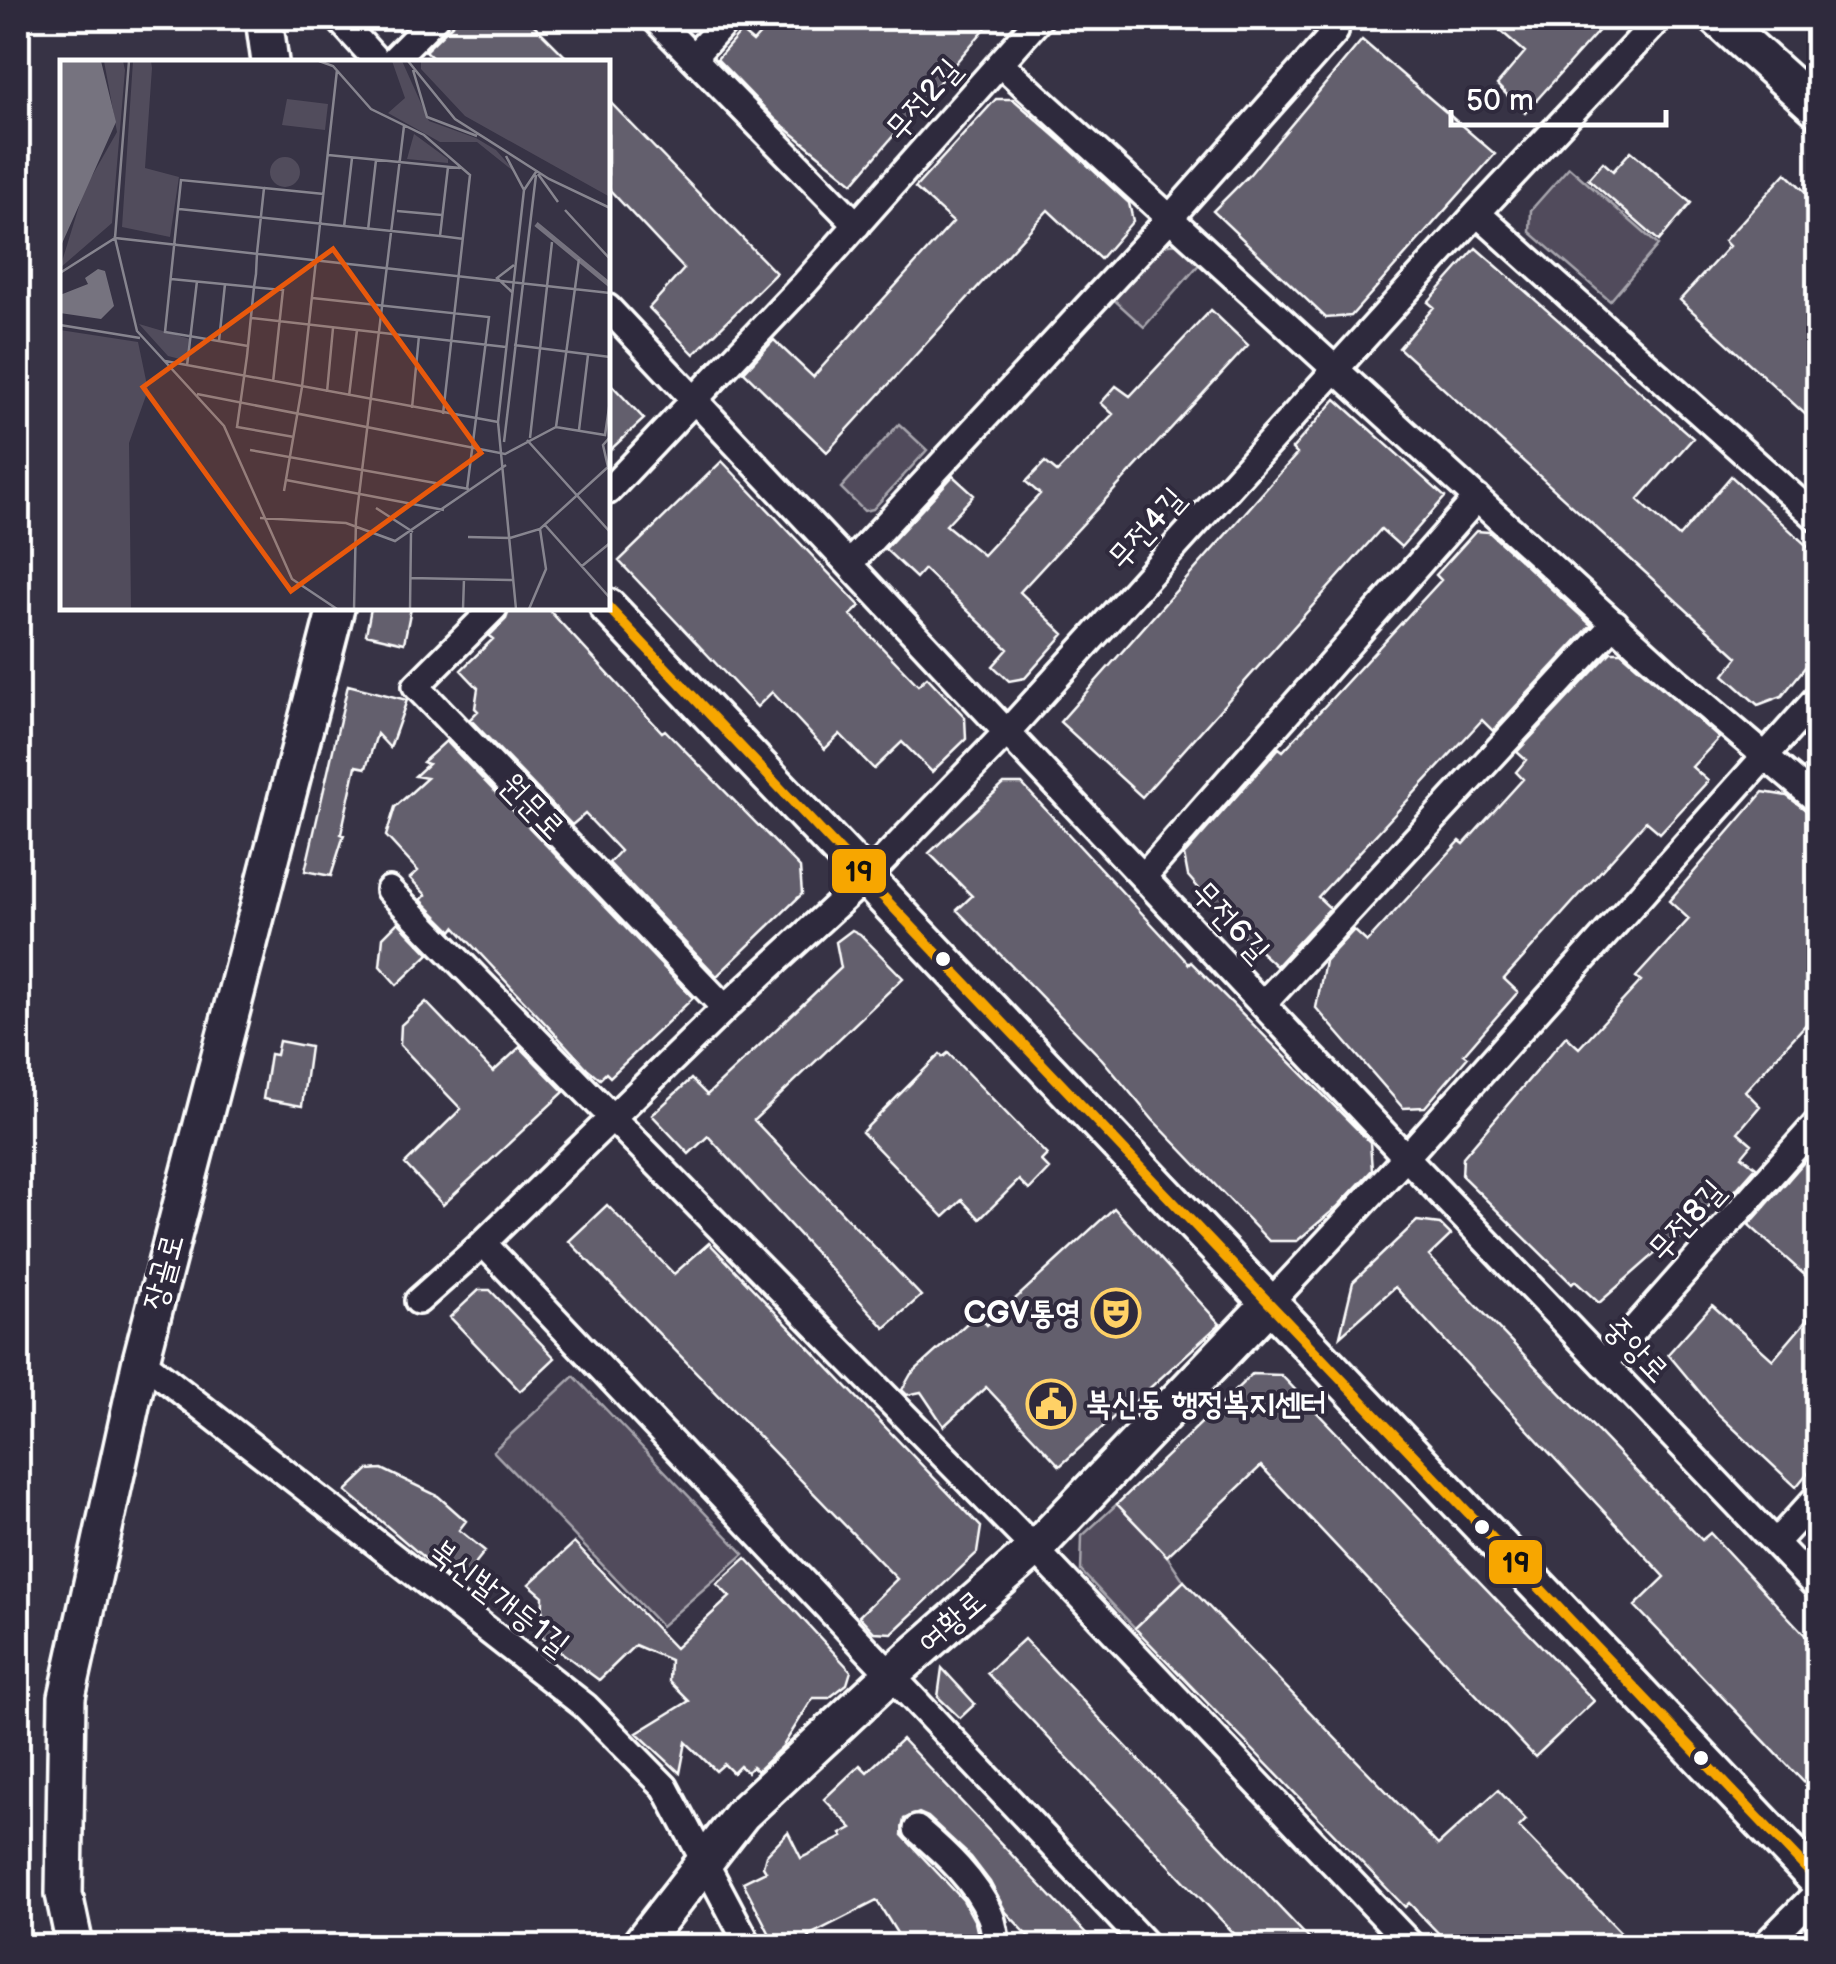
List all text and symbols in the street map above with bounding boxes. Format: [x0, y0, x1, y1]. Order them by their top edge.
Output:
street label: 무전2길 [878, 51, 970, 149]
inset map [60, 60, 610, 610]
scale bar [1451, 65, 1666, 127]
text: 50 m [1466, 83, 1534, 119]
street label: 무전4길 [1100, 480, 1194, 578]
street label: 원문로 [491, 766, 573, 848]
line badge: 19 [830, 847, 888, 895]
text: 19 [845, 856, 873, 889]
street label: 무전6길 [1183, 873, 1277, 971]
unlabelled marker [933, 949, 953, 969]
street label: 무전8길 [1640, 1172, 1734, 1270]
street label: 장골로 [135, 1230, 193, 1314]
theatre icon: CGV통영 [1090, 1287, 1142, 1339]
place label: CGV통영 [964, 1294, 1081, 1333]
street label: 중앙로 [1595, 1309, 1677, 1391]
public building icon: 북신동 행정복지센터 [1025, 1378, 1077, 1430]
place label: 북신동 행정복지센터 [1086, 1385, 1326, 1424]
unlabelled marker [1472, 1517, 1492, 1537]
street label: 북신발개등1길 [421, 1531, 577, 1665]
line badge: 19 [1487, 1538, 1544, 1586]
text: 19 [1502, 1547, 1530, 1580]
street label: 여황로 [910, 1582, 994, 1662]
unlabelled marker [1691, 1748, 1711, 1768]

